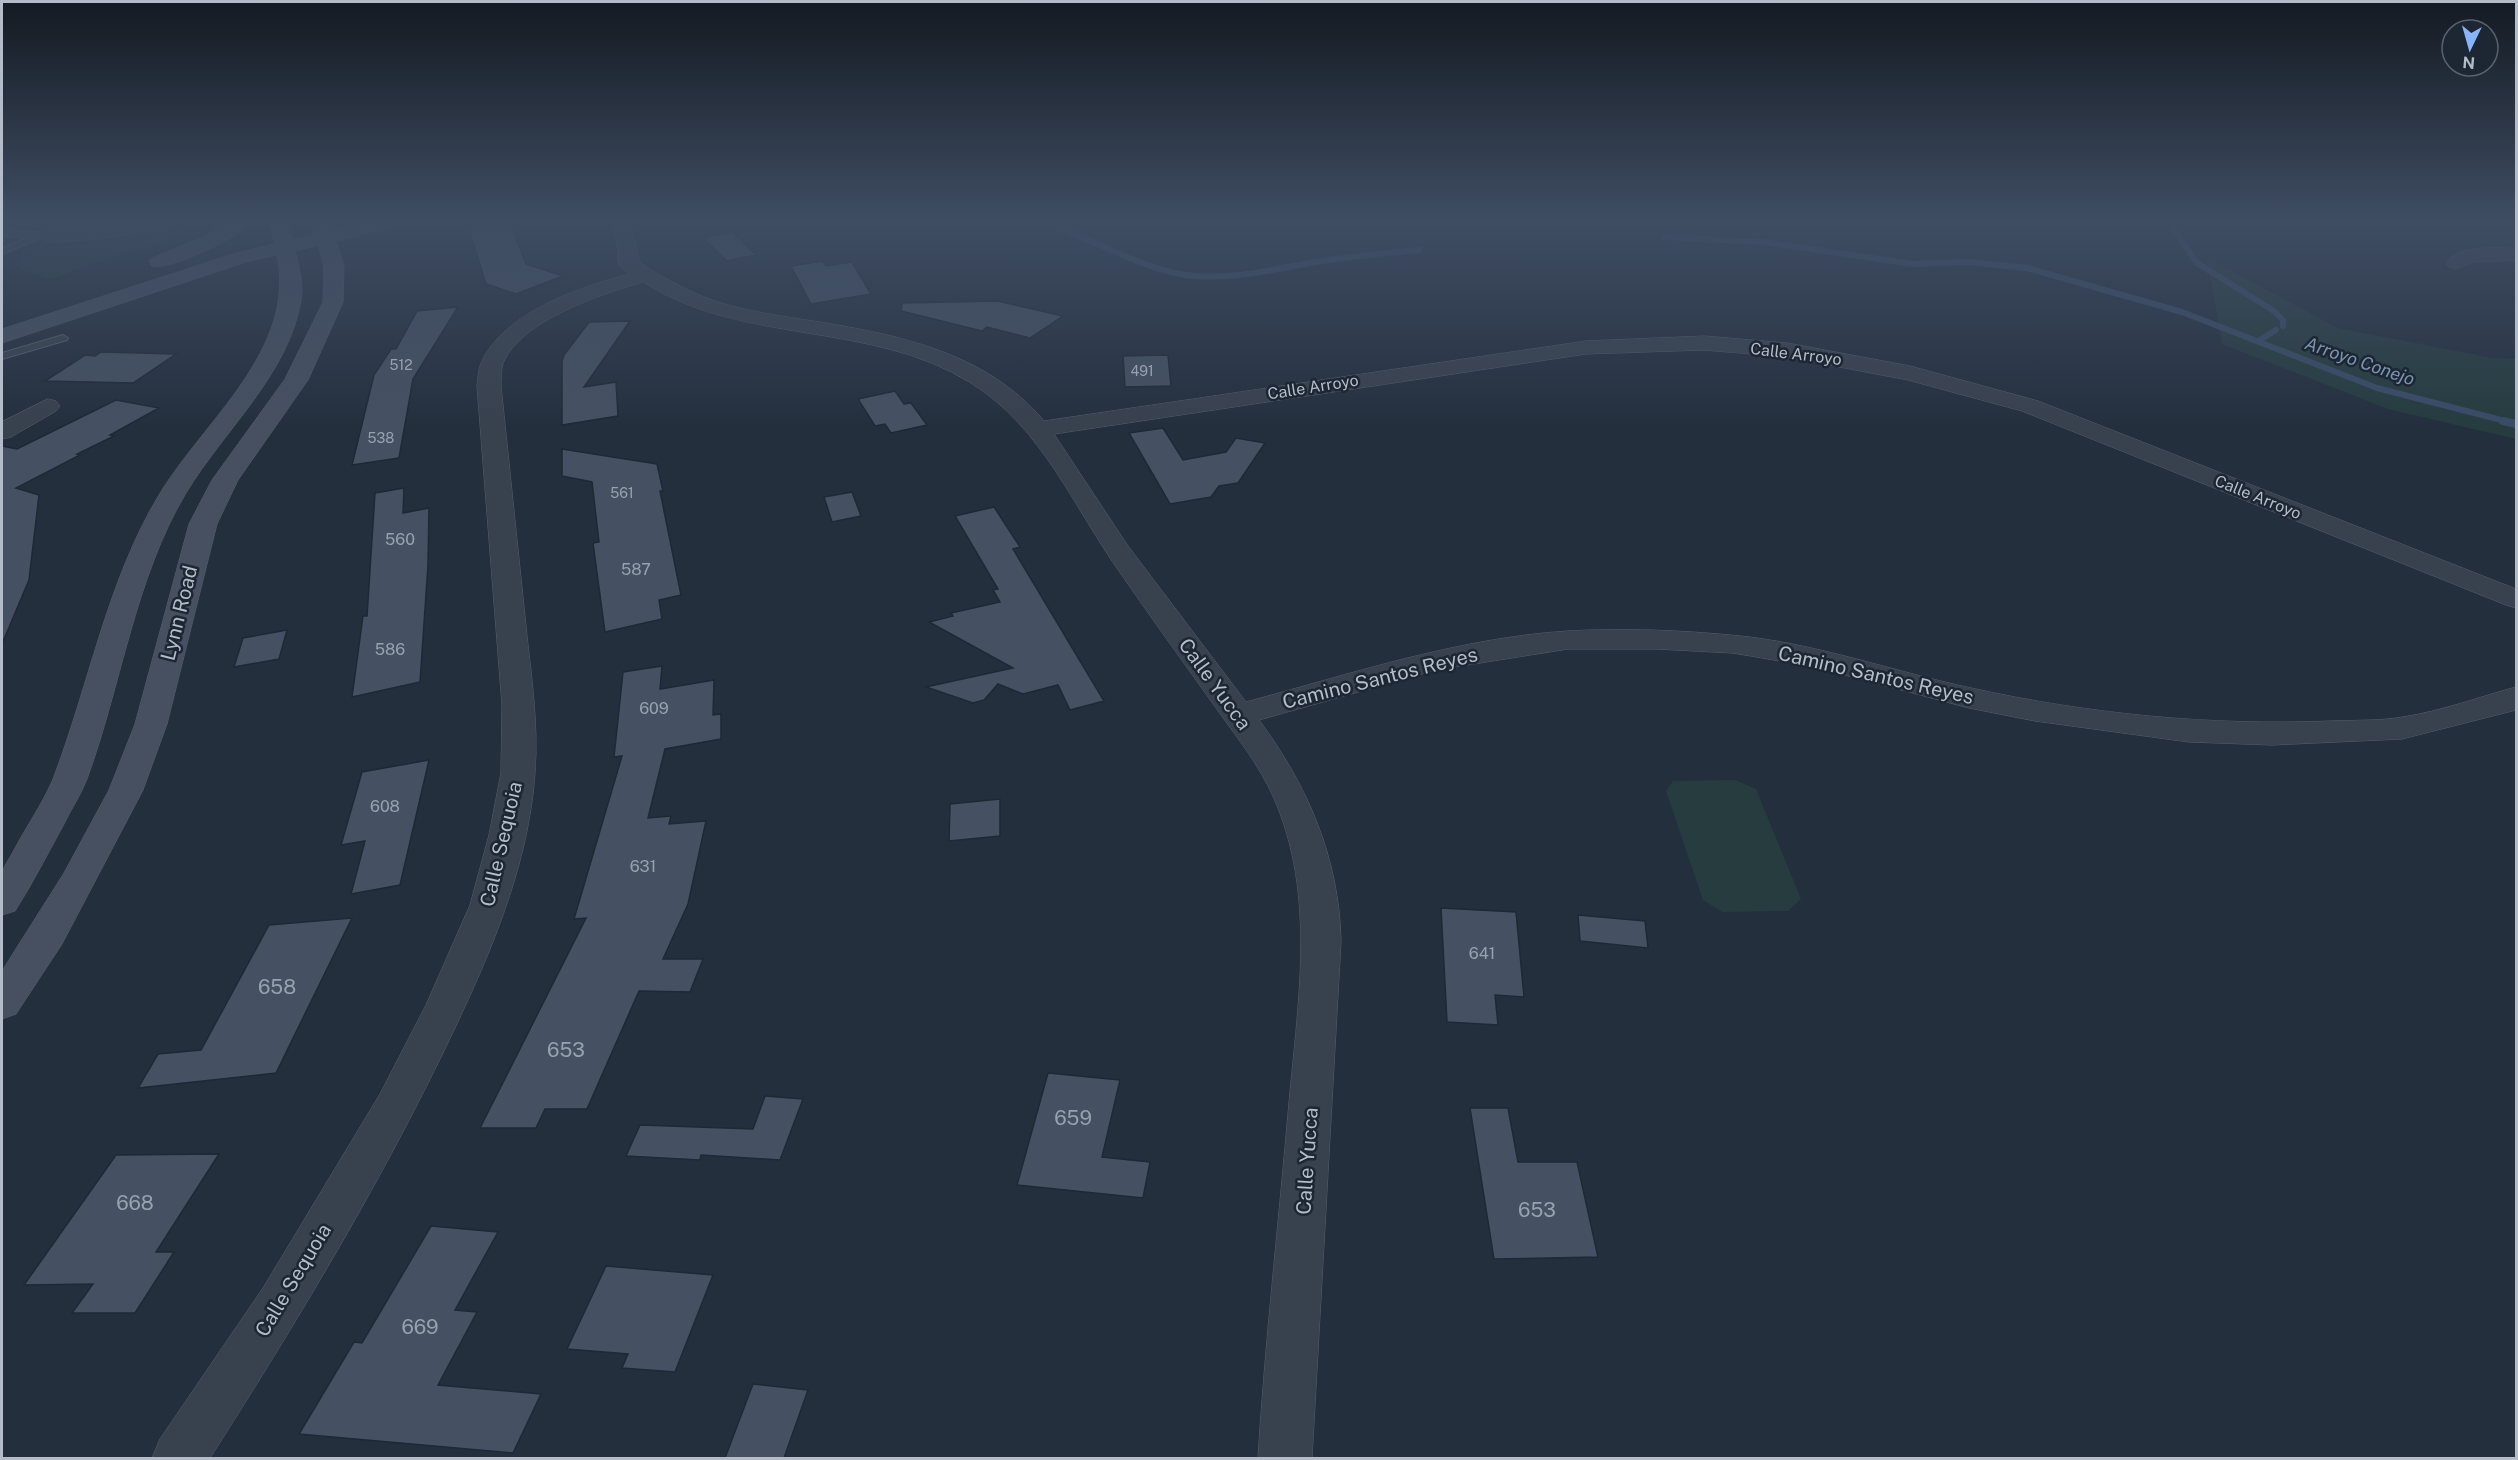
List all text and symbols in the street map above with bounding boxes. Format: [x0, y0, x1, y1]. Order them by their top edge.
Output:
north arrow [2440, 18, 2500, 78]
text: N [2462, 52, 2476, 72]
water label: Arroyo Conejo [2303, 332, 2418, 390]
street label: Calle Arroyo [1749, 339, 1843, 369]
house number: 512 [389, 357, 413, 373]
house number: 491 [1130, 363, 1154, 379]
street label: Calle Arroyo [1266, 370, 1360, 404]
house number: 538 [368, 430, 394, 446]
street label: Calle Arroyo [2212, 471, 2304, 523]
house number: 561 [610, 485, 634, 501]
house number: 560 [385, 530, 415, 549]
house number: 587 [621, 560, 651, 579]
street label: Lynn Road [156, 563, 202, 663]
street label: Calle Yucca [1174, 633, 1256, 735]
house number: 586 [375, 640, 405, 659]
street label: Camino Santos Reyes [1776, 641, 1976, 709]
street label: Camino Santos Reyes [1280, 642, 1480, 714]
house number: 609 [639, 699, 669, 718]
street label: Calle Sequoia [475, 779, 527, 909]
house number: 608 [370, 797, 400, 816]
house number: 631 [630, 857, 656, 876]
house number: 641 [1469, 944, 1495, 963]
house number: 658 [258, 975, 296, 999]
house number: 653 [547, 1038, 585, 1062]
house number: 659 [1054, 1106, 1092, 1130]
street label: Calle Yucca [1291, 1107, 1323, 1215]
house number: 668 [116, 1191, 154, 1215]
house number: 653 [1518, 1198, 1556, 1222]
street label: Calle Sequoia [250, 1219, 336, 1341]
house number: 669 [401, 1315, 439, 1339]

